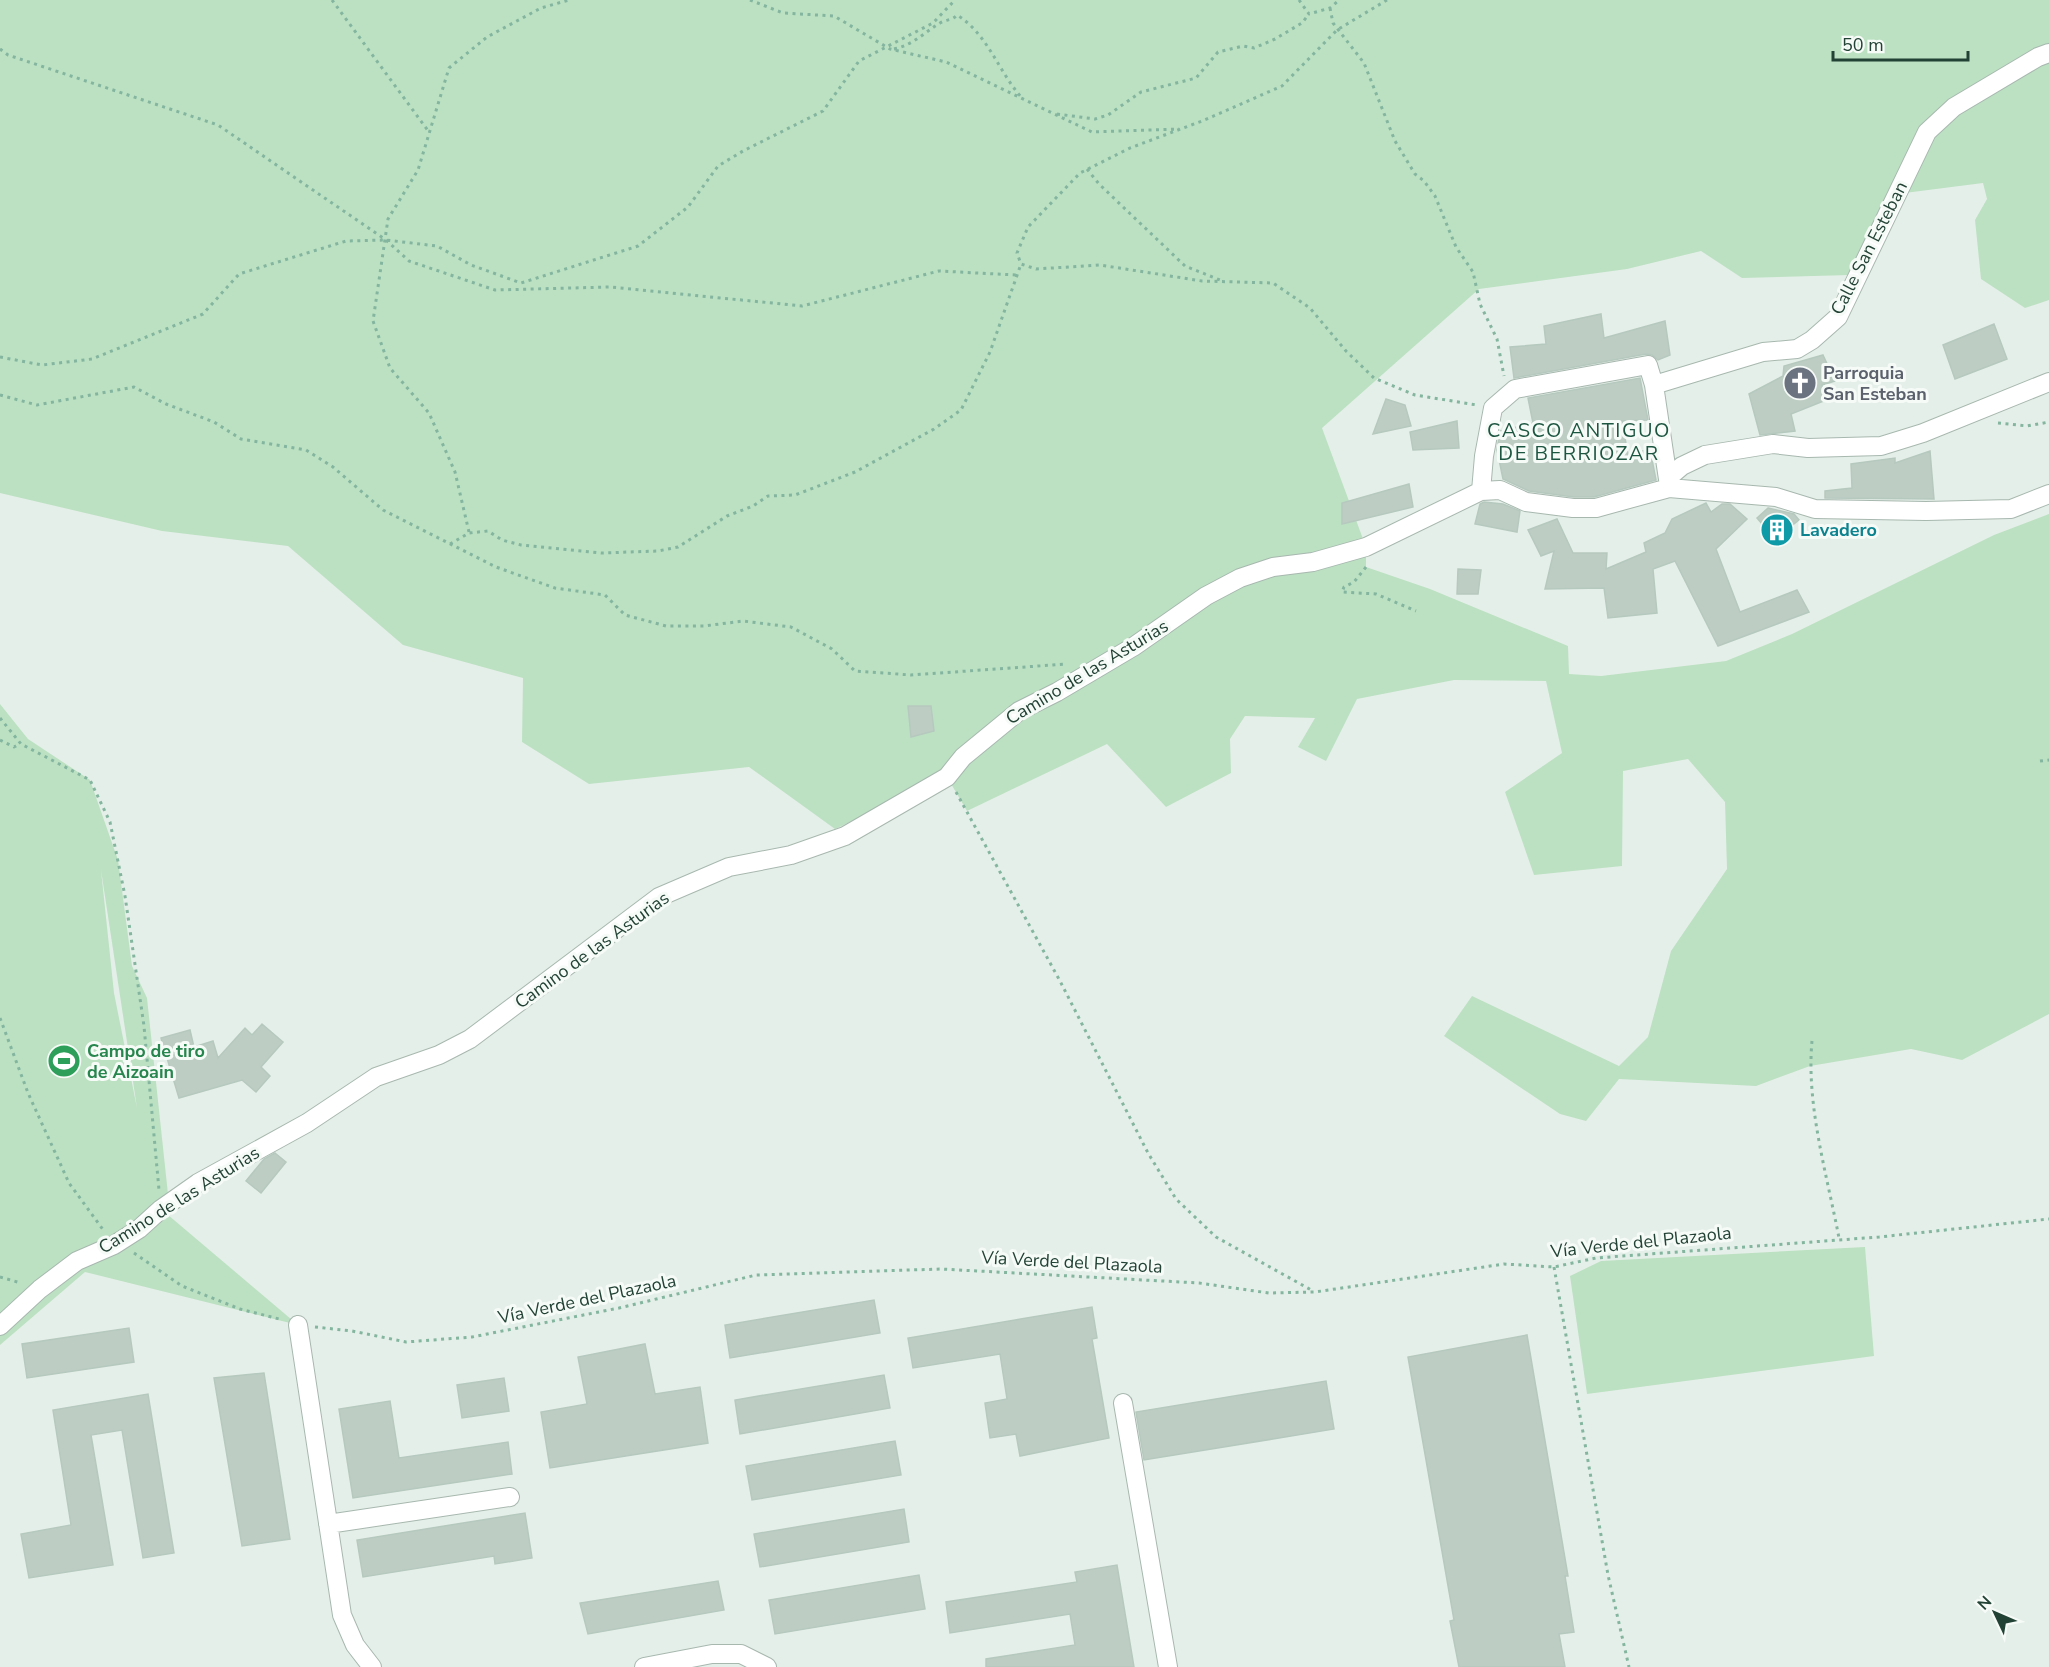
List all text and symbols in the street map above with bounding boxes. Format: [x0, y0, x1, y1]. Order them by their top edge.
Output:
scale bar [1833, 24, 1968, 62]
text: 50 m [1842, 33, 1884, 57]
street label: Calle San Esteban [1825, 177, 1913, 319]
place label: Parroquia San Esteban [1823, 361, 1927, 406]
church icon: Parroquia San Esteban [1782, 365, 1818, 401]
district label: CASCO ANTIGUO DE BERRIOZAR [1487, 417, 1671, 467]
building icon: Lavadero [1759, 512, 1795, 548]
place label: Lavadero [1800, 518, 1877, 542]
street label: Camino de las Asturias [1001, 614, 1173, 730]
street label: Camino de las Asturias [510, 886, 674, 1014]
place label: Campo de tiro de Aizoain [87, 1039, 205, 1084]
sports icon: Campo de tiro de Aizoain [46, 1043, 82, 1079]
street label: Camino de las Asturias [94, 1141, 264, 1259]
street label: Vía Verde del Plazaola [1548, 1221, 1733, 1264]
street label: Vía Verde del Plazaola [980, 1245, 1163, 1279]
street label: Vía Verde del Plazaola [495, 1268, 678, 1330]
north arrow [1965, 1583, 2025, 1643]
text: N [1973, 1591, 1997, 1615]

